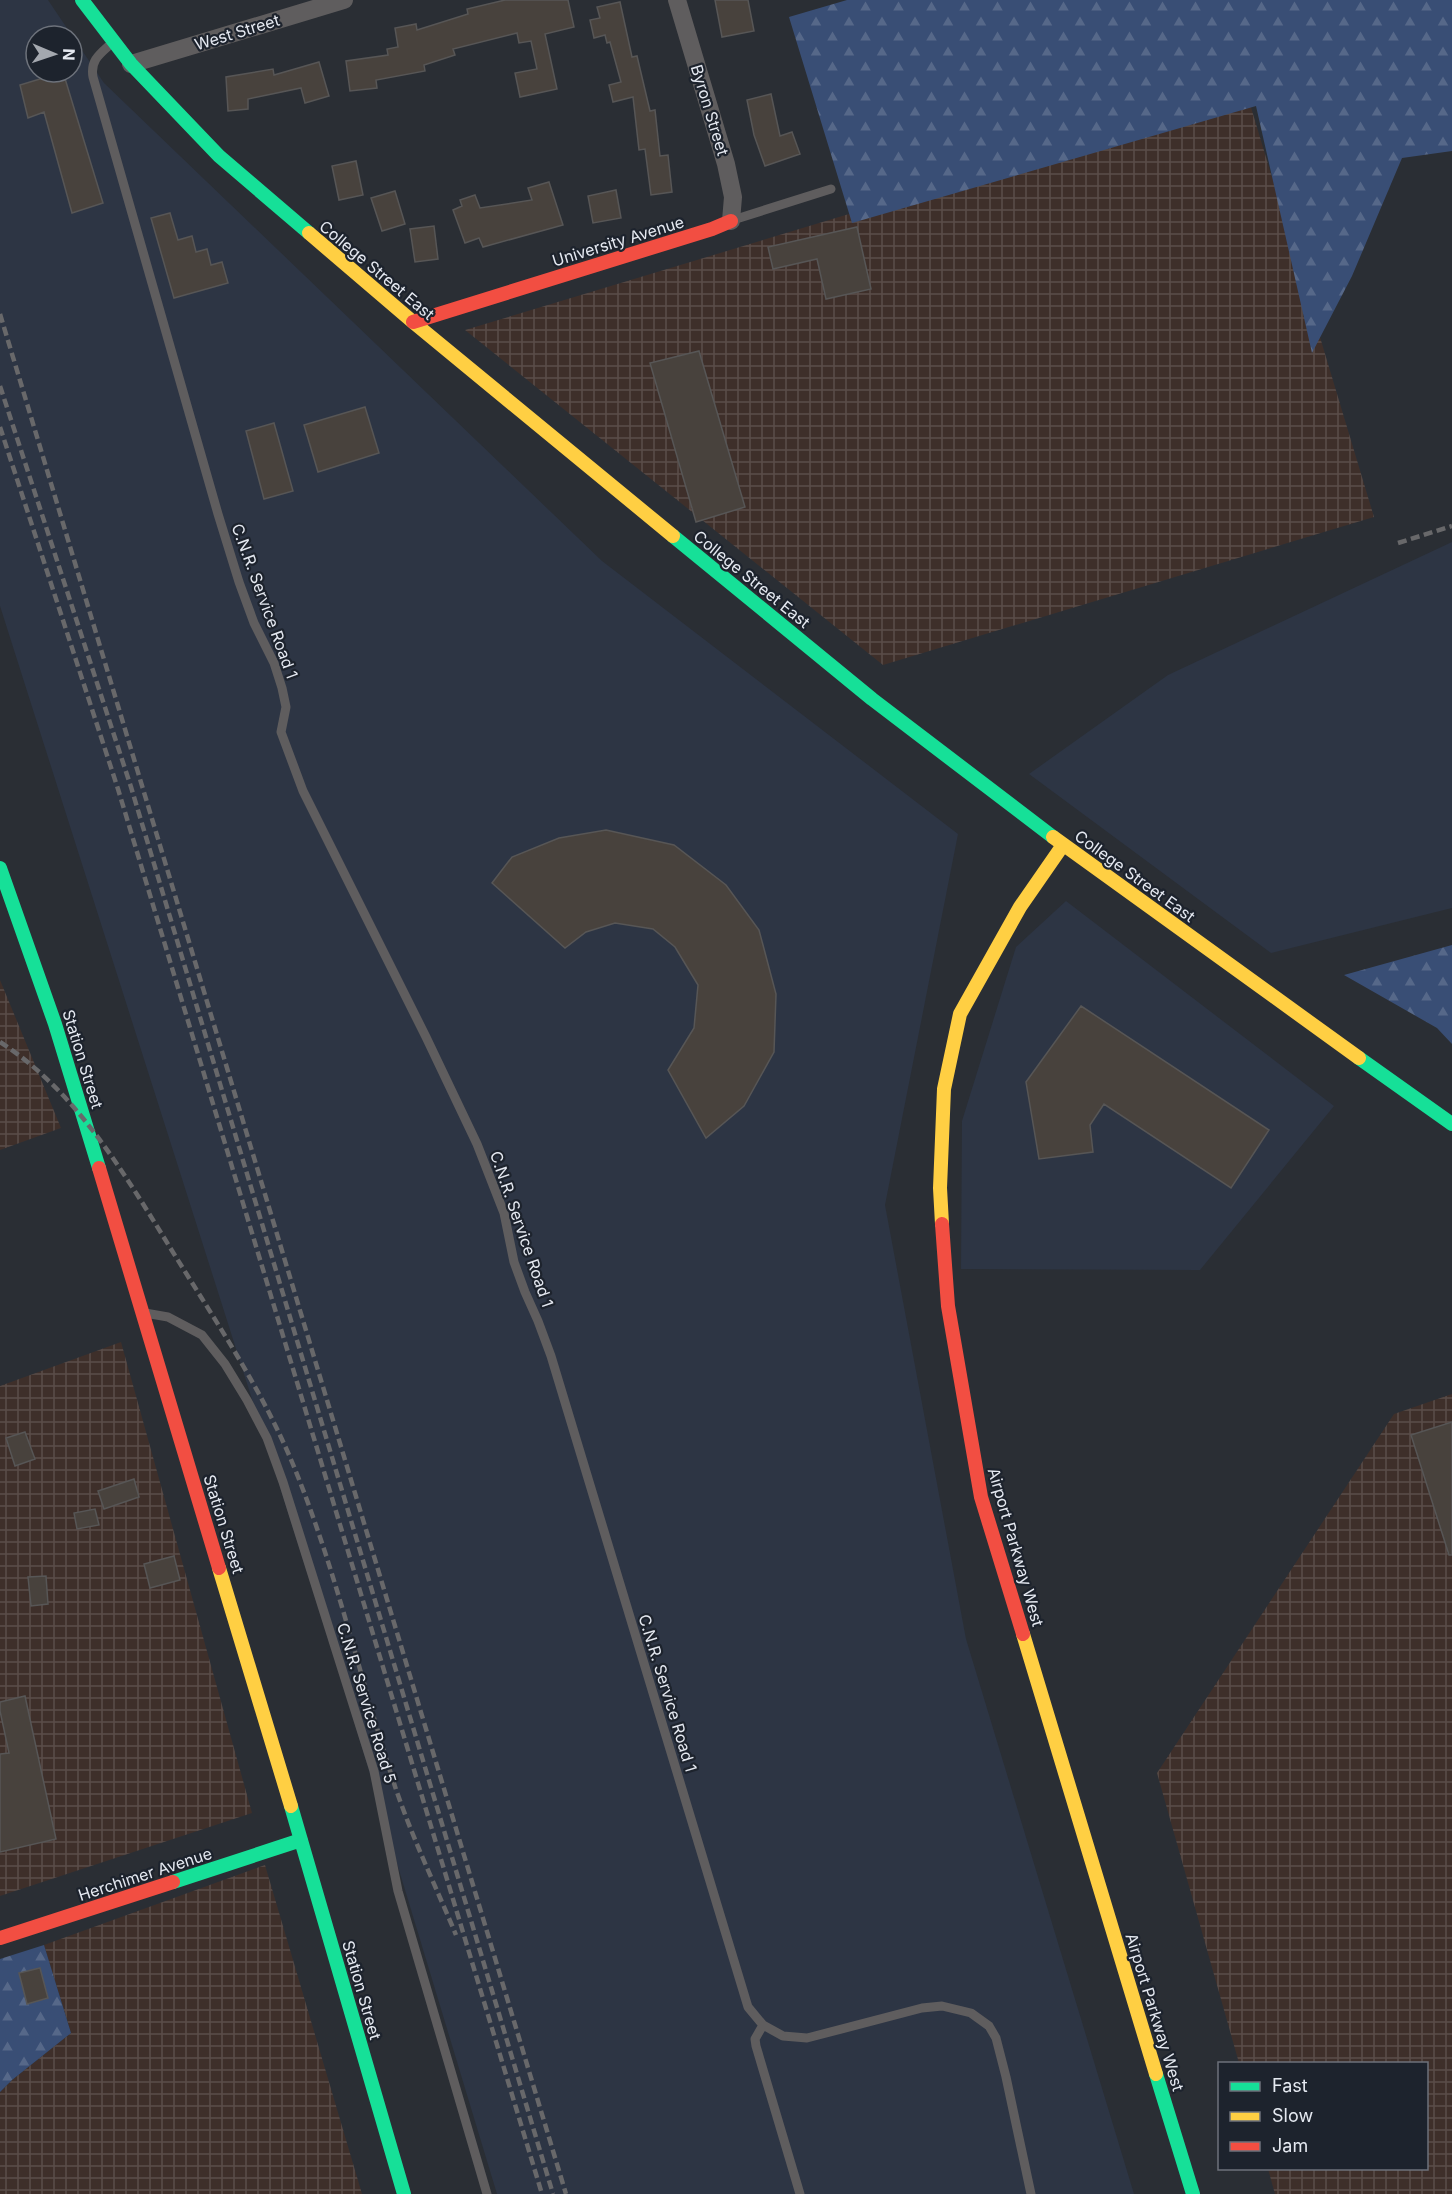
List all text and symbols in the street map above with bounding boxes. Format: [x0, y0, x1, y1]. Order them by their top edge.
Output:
street label: West Street [192, 10, 282, 54]
north arrow [24, 24, 84, 84]
text: N [59, 48, 79, 61]
street label: Byron Street [687, 62, 733, 158]
street label: University Avenue [550, 211, 686, 271]
street label: College Street East [315, 216, 439, 324]
street label: C.N.R. Service Road 1 [228, 521, 302, 681]
street label: College Street East [690, 526, 814, 632]
street label: College Street East [1071, 826, 1199, 926]
street label: Station Street [58, 1007, 108, 1111]
street label: C.N.R. Service Road 1 [486, 1148, 558, 1310]
street label: Airport Parkway West [984, 1465, 1048, 1629]
street label: Station Street [199, 1472, 249, 1576]
street label: C.N.R. Service Road 1 [635, 1612, 701, 1774]
street label: C.N.R. Service Road 5 [333, 1620, 401, 1786]
street label: Herchimer Avenue [76, 1843, 214, 1905]
street label: Airport Parkway West [1121, 1931, 1189, 2093]
street label: Station Street [338, 1938, 386, 2042]
legend [1218, 2062, 1428, 2170]
text: Fast [1272, 2075, 1308, 2096]
text: Slow [1272, 2105, 1313, 2126]
text: Jam [1272, 2135, 1308, 2156]

